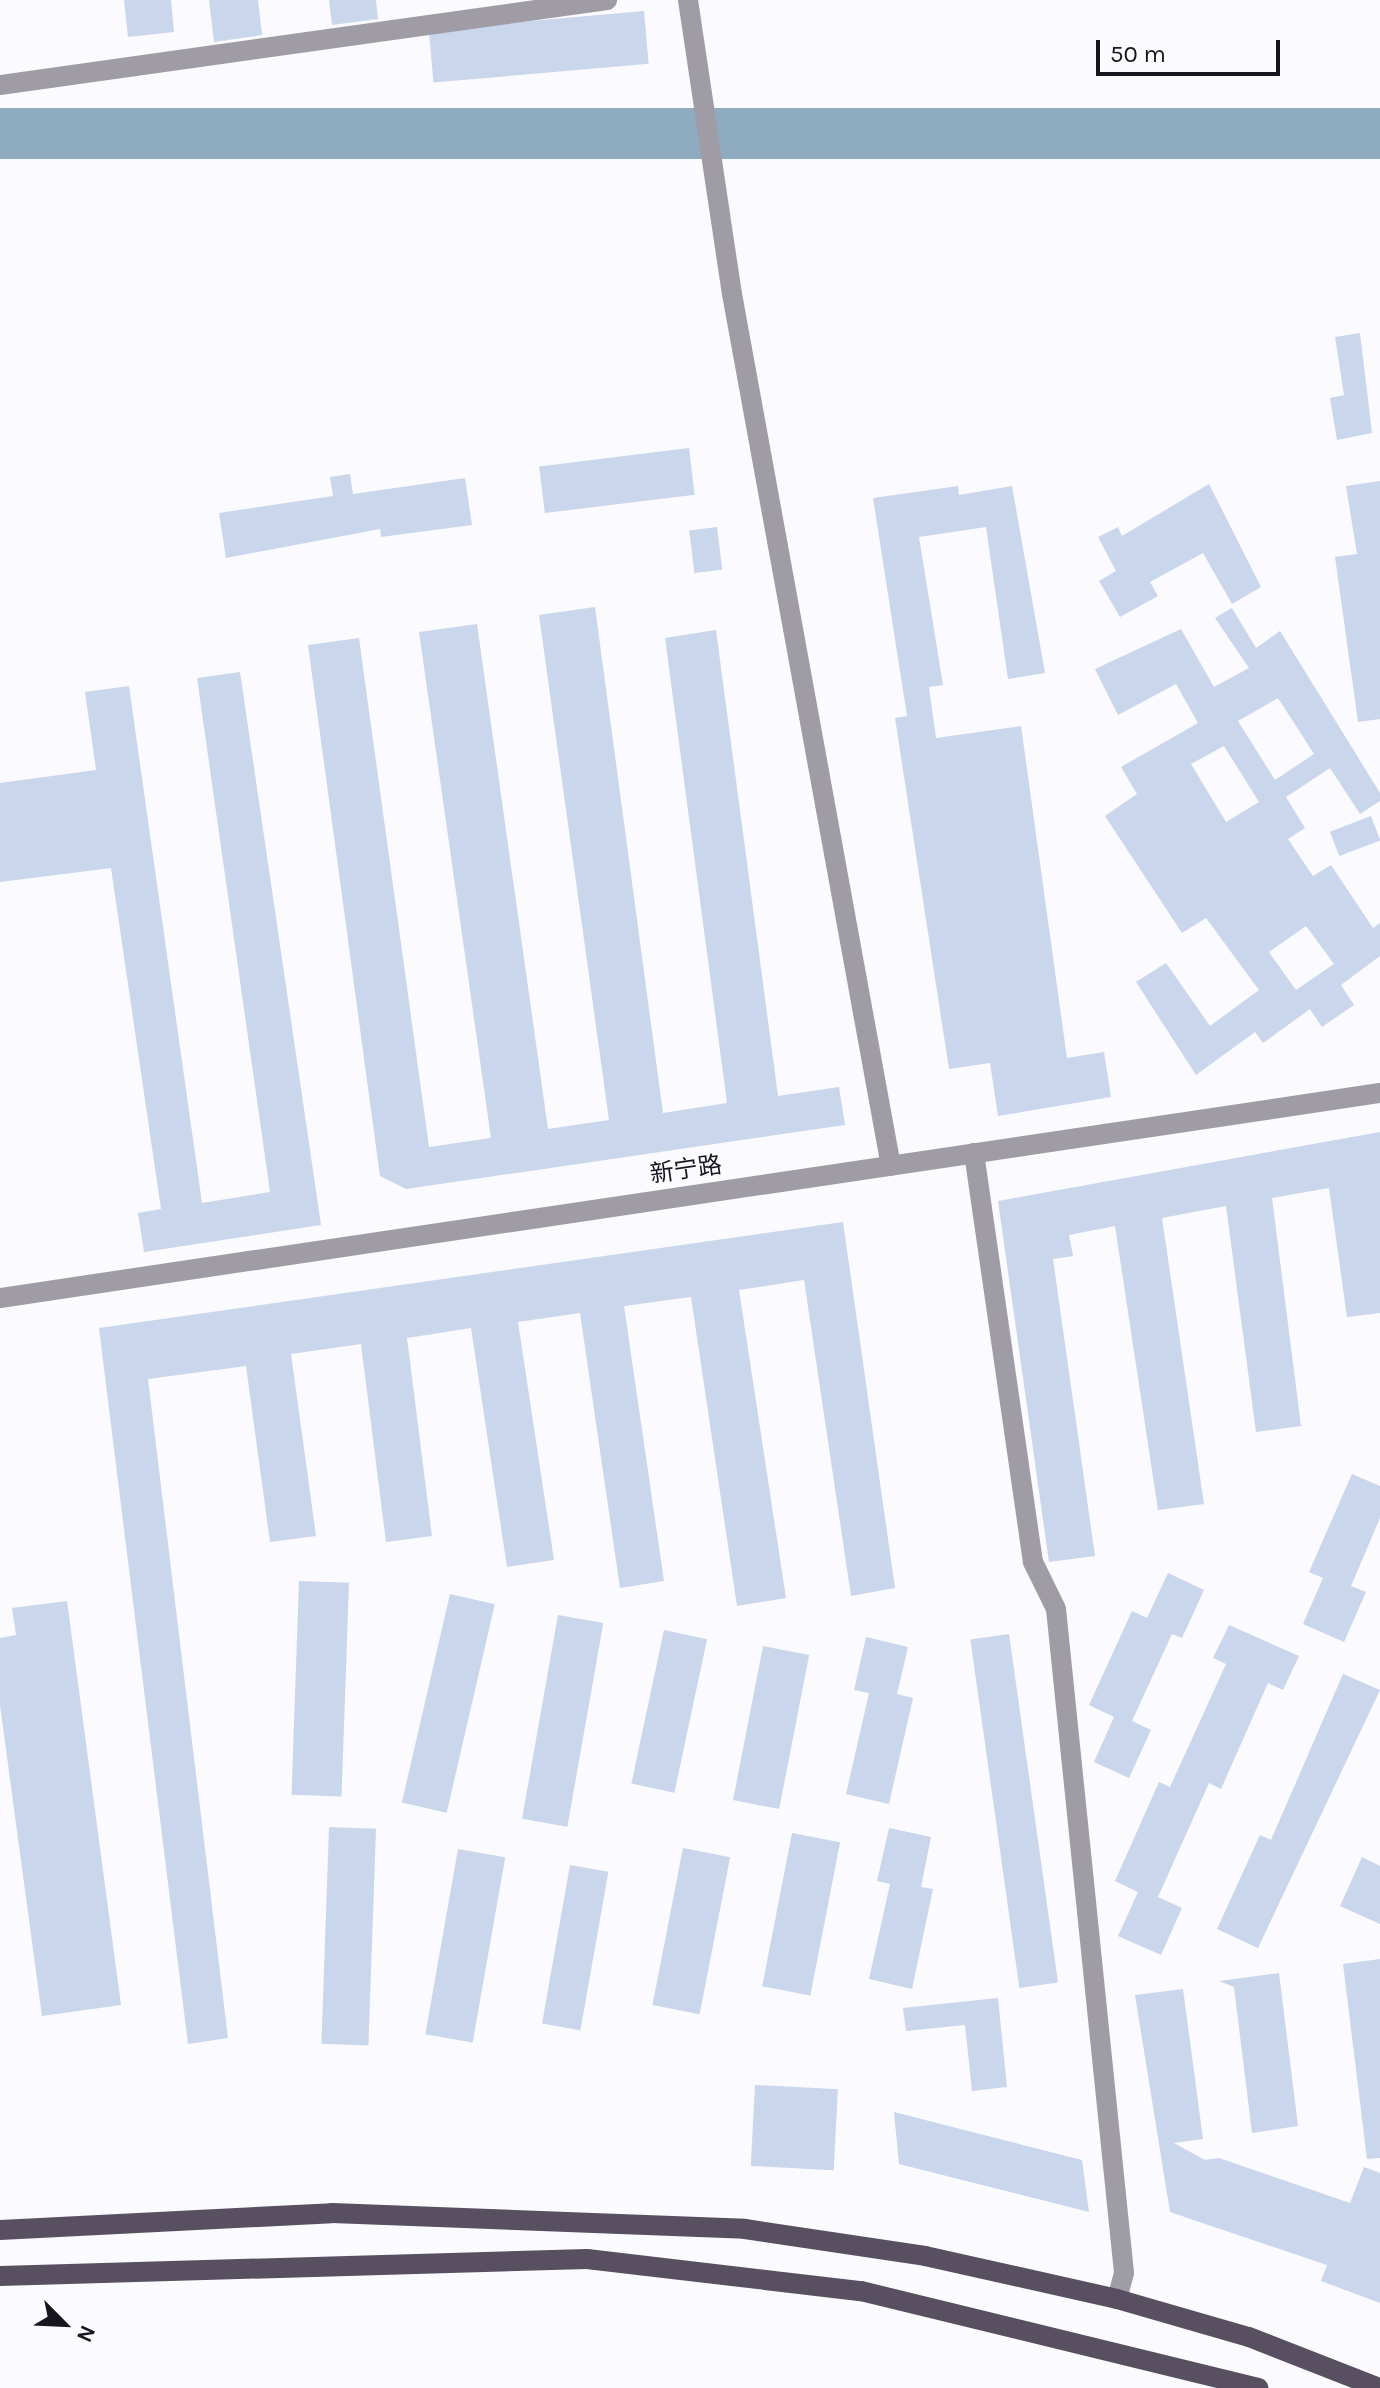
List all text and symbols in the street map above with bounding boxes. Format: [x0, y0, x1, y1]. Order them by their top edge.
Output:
scale bar [1100, 24, 1284, 74]
text: 50 m [1110, 40, 1166, 68]
street label: 新宁路 [648, 1151, 724, 1189]
north arrow [24, 2284, 104, 2364]
text: N [71, 2321, 101, 2346]

